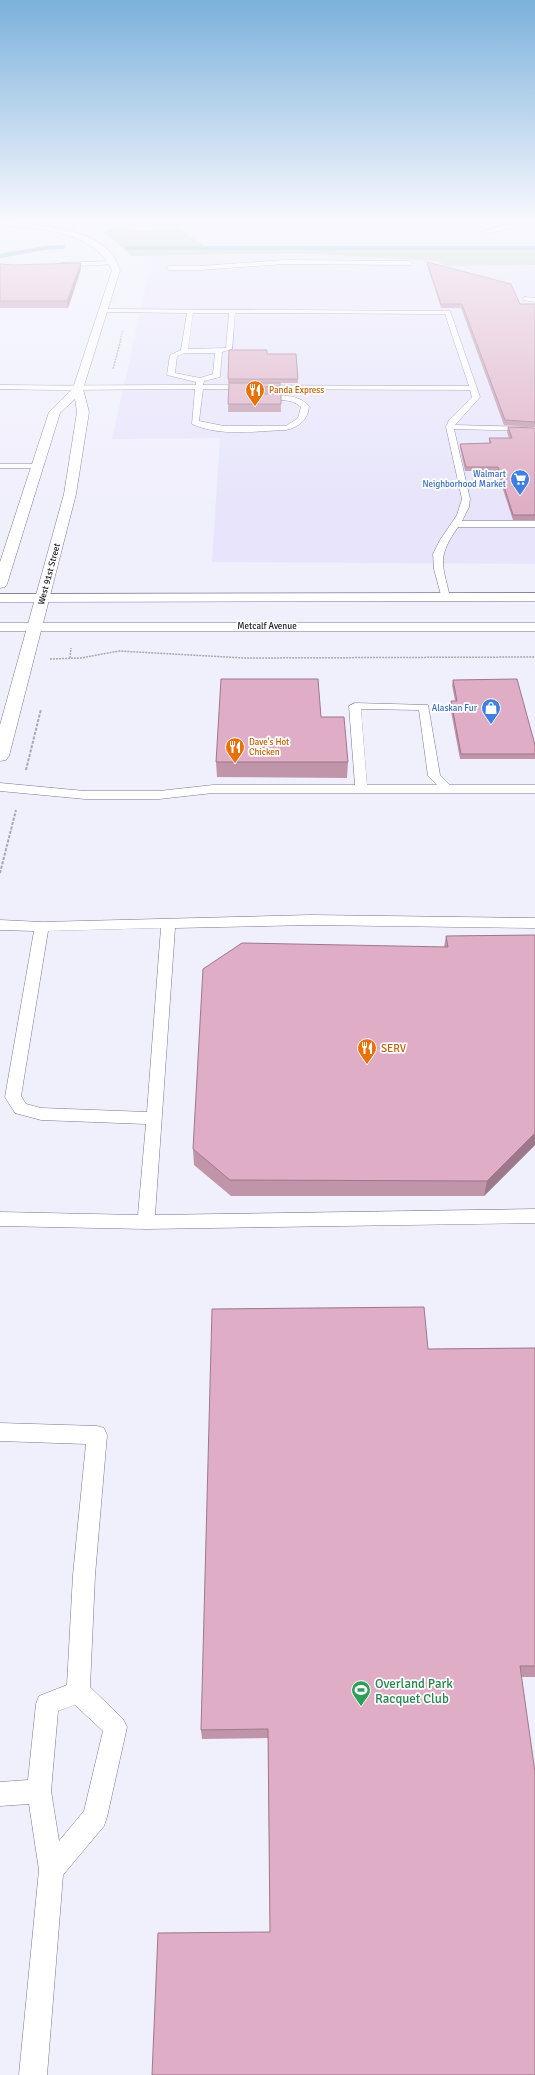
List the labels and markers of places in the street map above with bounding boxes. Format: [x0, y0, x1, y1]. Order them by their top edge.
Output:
restaurant icon: Panda Express [244, 379, 266, 407]
place label: Panda Express [269, 385, 324, 396]
supermarket icon: Walmart Neighborhood Market [509, 468, 531, 496]
place label: Walmart Neighborhood Market [422, 469, 506, 490]
shop icon: Alaskan Fur [480, 697, 502, 725]
place label: Alaskan Fur [432, 703, 478, 714]
restaurant icon: Dave's Hot Chicken [224, 736, 246, 764]
place label: Dave's Hot Chicken [249, 737, 289, 758]
restaurant icon: SERV [356, 1037, 378, 1065]
place label: SERV [381, 1042, 407, 1055]
place label: Overland Park Racquet Club [375, 1676, 453, 1707]
sports icon: Overland Park Racquet Club [350, 1679, 372, 1707]

